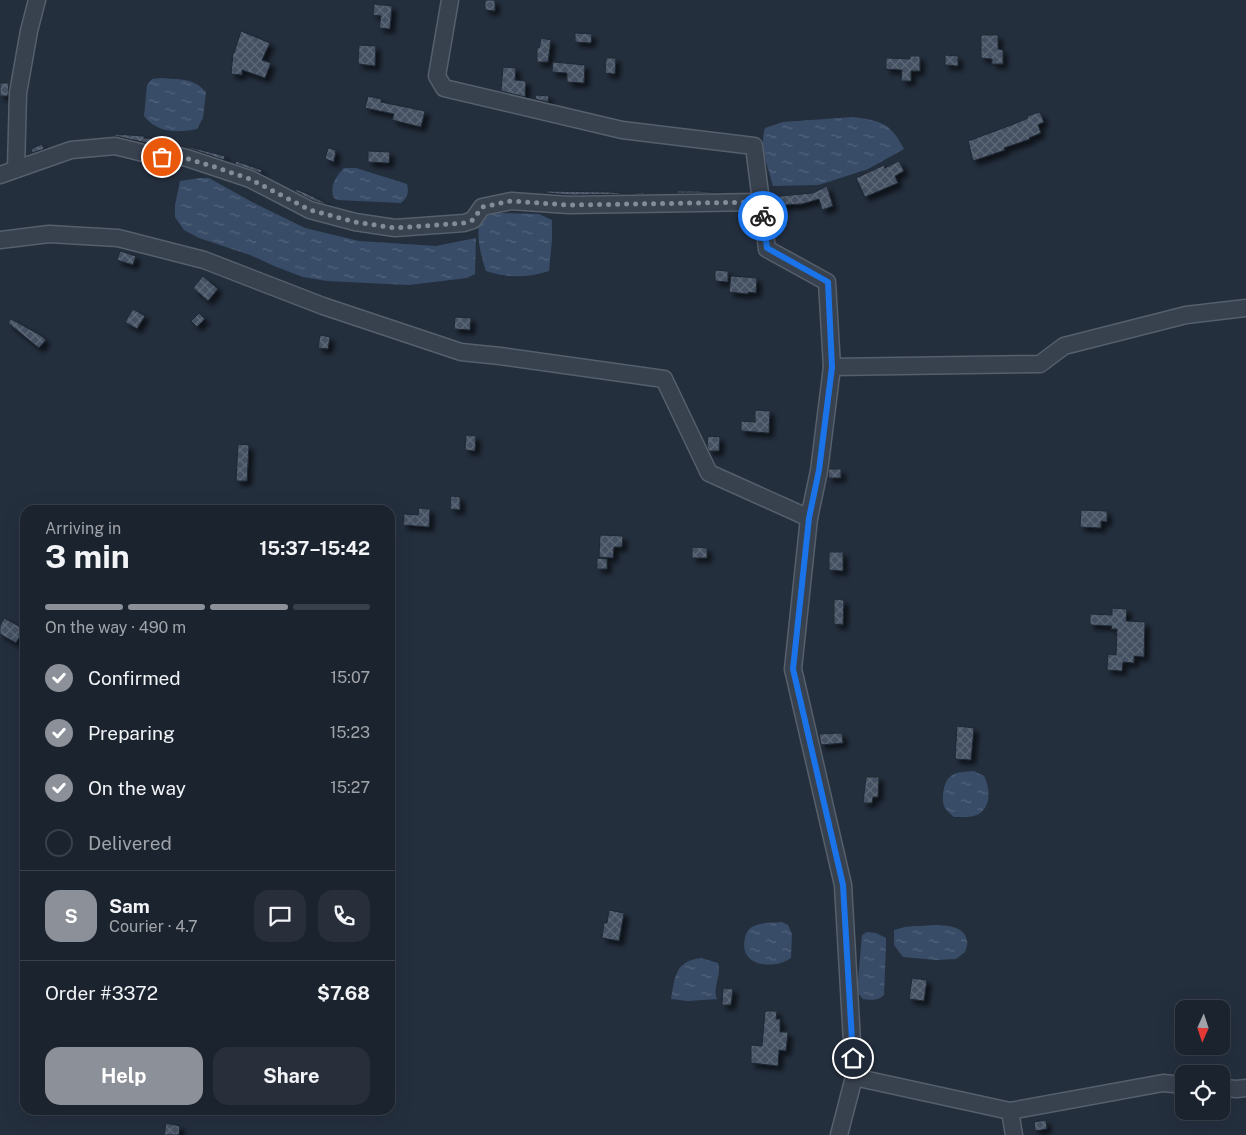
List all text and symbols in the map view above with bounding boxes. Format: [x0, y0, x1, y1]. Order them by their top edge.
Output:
pin [141, 136, 183, 178]
icon: bag [148, 143, 176, 171]
courier [738, 191, 788, 241]
icon: bike [749, 202, 777, 230]
text: Arriving in [45, 519, 121, 538]
text: 15:37–15:42 [259, 537, 370, 559]
text: 3 min [45, 538, 130, 575]
text: On the way · 490 m [45, 618, 186, 637]
icon: check [45, 664, 73, 692]
text: Confirmed [88, 667, 181, 689]
text: 15:07 [331, 668, 370, 687]
icon: check [45, 719, 73, 747]
text: Preparing [88, 722, 175, 744]
text: 15:23 [330, 723, 370, 742]
icon: check [45, 774, 73, 802]
text: On the way [88, 777, 186, 799]
text: 15:27 [330, 778, 370, 797]
text: Delivered [88, 832, 172, 854]
button: chat [254, 890, 306, 942]
button: phone [318, 890, 370, 942]
text: Sam [109, 895, 150, 917]
text: S [64, 905, 78, 927]
text: Courier · 4.7 [109, 917, 198, 936]
text: Order #3372 [45, 982, 158, 1004]
text: $7.68 [317, 982, 370, 1004]
north arrow [1175, 1000, 1230, 1055]
map controls [1175, 1000, 1230, 1120]
pin [832, 1037, 874, 1079]
icon: home [839, 1044, 867, 1072]
button: Help [45, 1047, 203, 1105]
button: Share [213, 1047, 370, 1105]
button: locate [1175, 1065, 1230, 1120]

